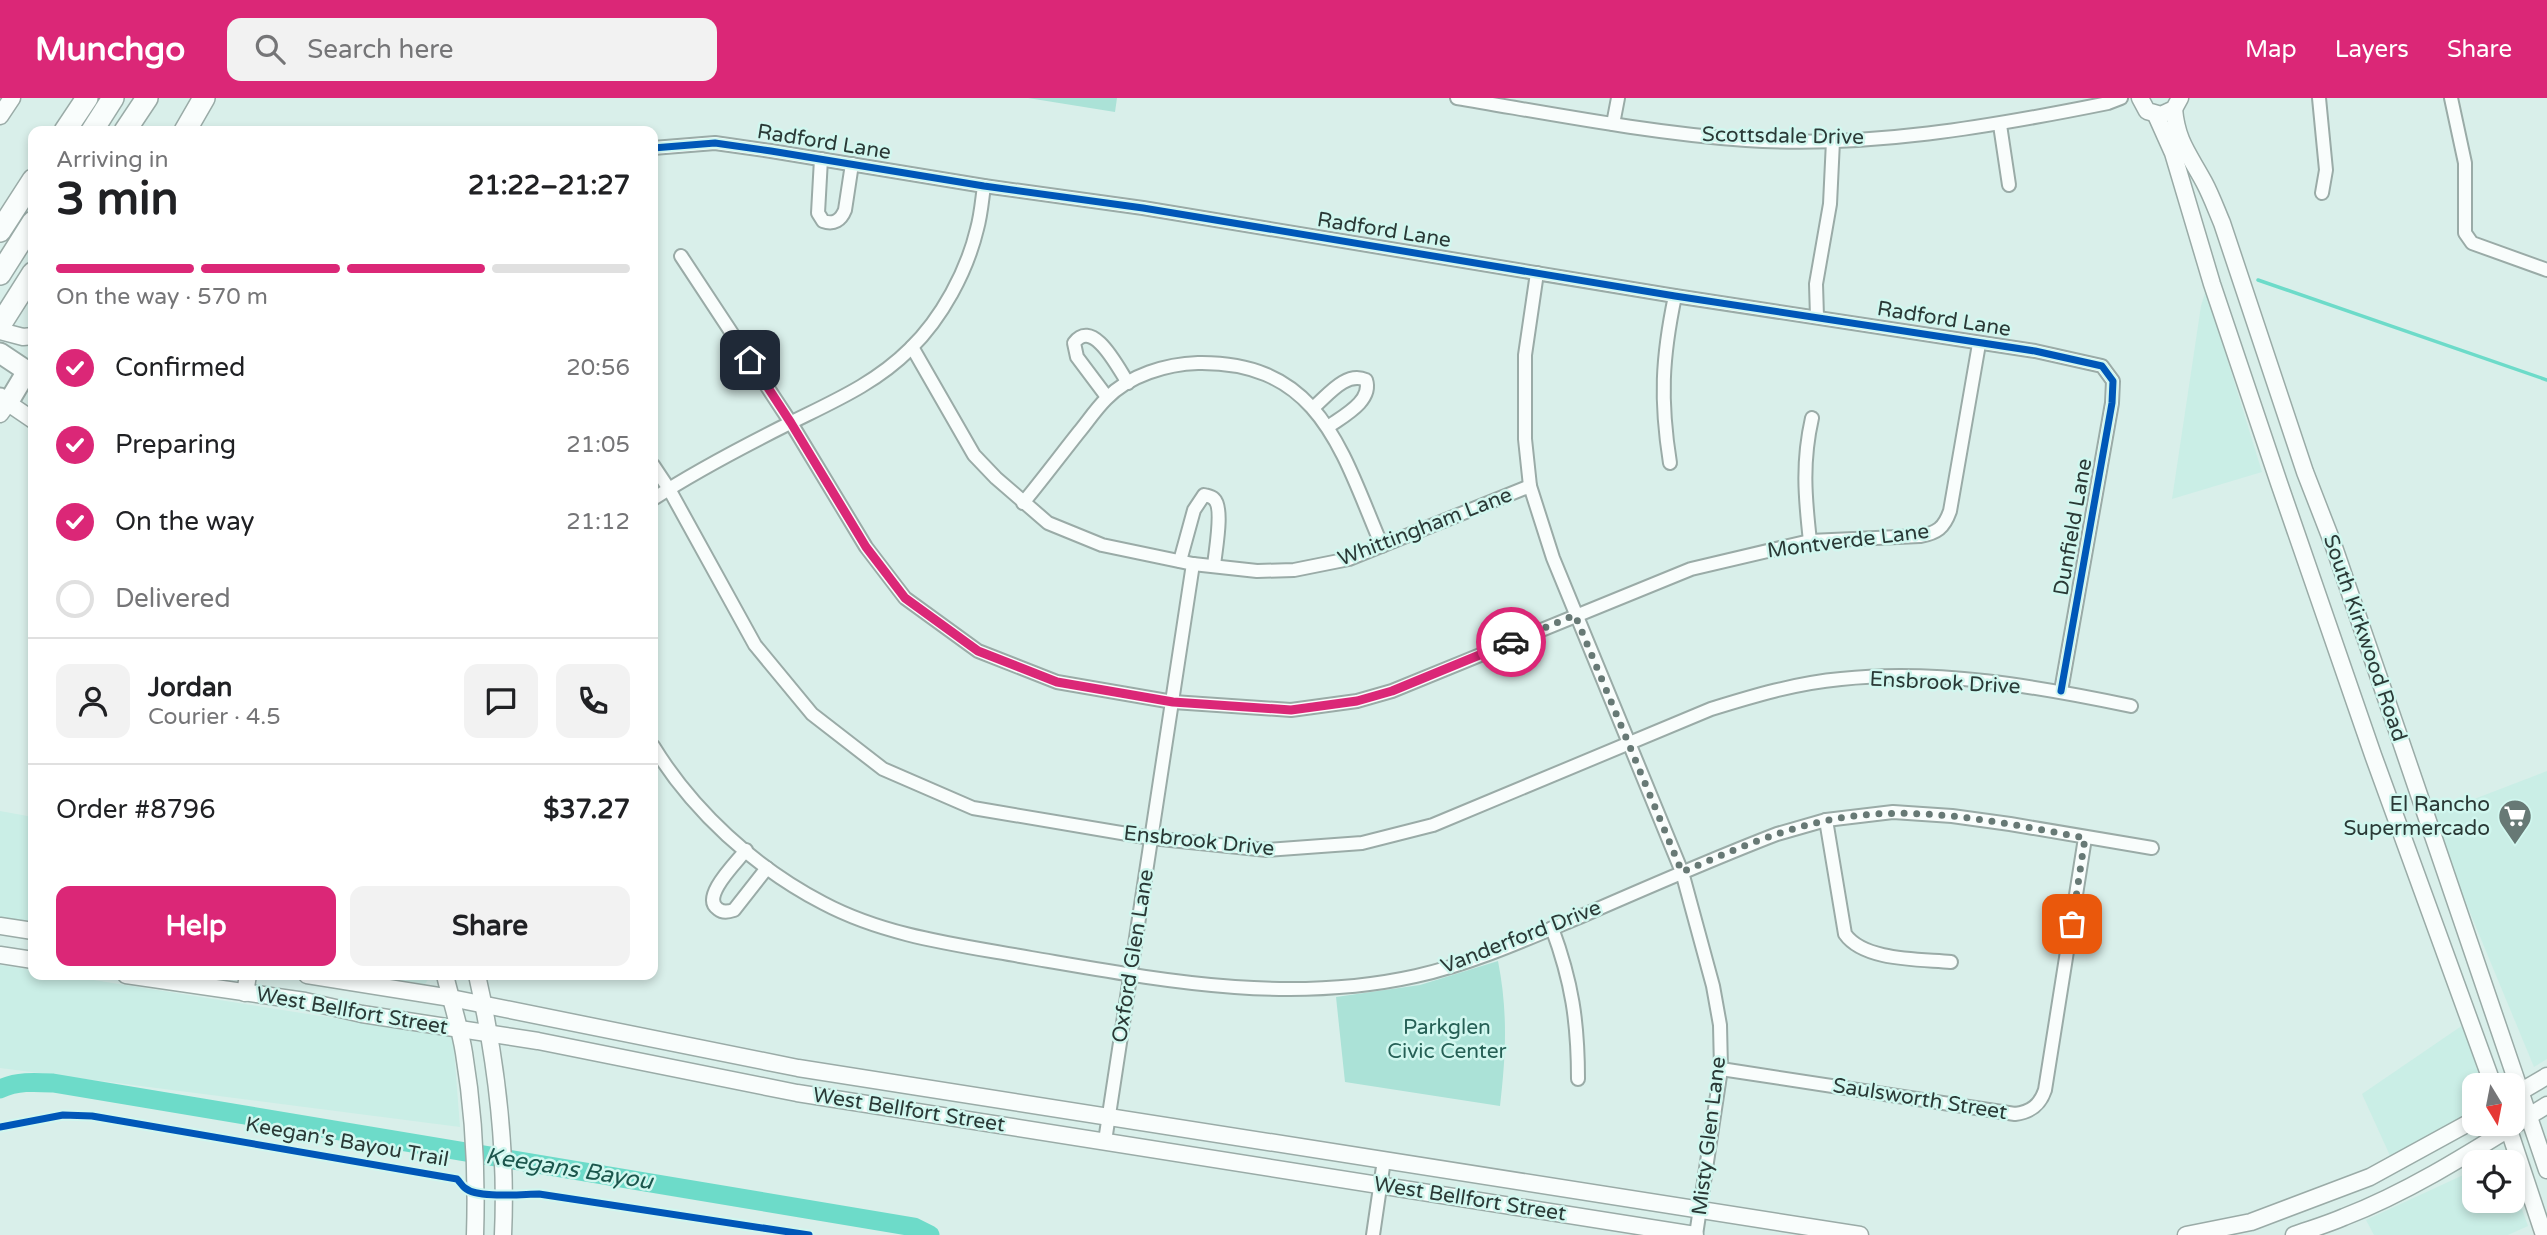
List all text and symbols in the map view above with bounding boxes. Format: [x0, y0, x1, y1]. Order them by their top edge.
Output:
search box [227, 18, 717, 81]
text: Munchgo [35, 30, 185, 69]
icon: search [251, 30, 289, 68]
text: Search here [307, 34, 453, 65]
text: Map [2245, 35, 2297, 64]
text: Layers [2335, 35, 2409, 64]
text: Share [2447, 35, 2512, 64]
street label: Radford Lane [755, 119, 893, 165]
street label: Scottsdale Drive [1702, 122, 1864, 150]
text: Arriving in [56, 146, 169, 174]
text: 21:22–21:27 [468, 170, 630, 201]
text: 3 min [56, 172, 179, 227]
street label: Radford Lane [1315, 207, 1453, 253]
text: On the way · 570 m [56, 283, 268, 311]
street label: Radford Lane [1875, 296, 2013, 342]
pin [720, 330, 780, 390]
icon: home [731, 341, 769, 379]
icon: check [56, 349, 94, 387]
text: Confirmed [115, 352, 245, 383]
text: 20:56 [566, 354, 630, 382]
icon: check [56, 426, 94, 464]
text: Preparing [115, 429, 236, 460]
text: 21:05 [566, 431, 630, 459]
street label: Dunfield Lane [2049, 456, 2097, 597]
street label: Whittingham Lane [1334, 482, 1516, 572]
icon: check [56, 503, 94, 541]
text: On the way [115, 506, 255, 537]
text: 21:12 [566, 508, 630, 536]
street label: Montverde Lane [1766, 519, 1931, 563]
street label: South Kirkwood Road [2318, 531, 2412, 745]
text: Delivered [115, 583, 231, 614]
courier [1476, 607, 1546, 677]
icon: car [1492, 623, 1530, 661]
button: person [56, 664, 130, 738]
button: chat [464, 664, 538, 738]
button: phone [556, 664, 630, 738]
street label: Ensbrook Drive [1869, 667, 2021, 699]
text: Jordan [148, 672, 232, 703]
text: Courier · 4.5 [148, 703, 281, 731]
place label: El Rancho Supermercado [2343, 792, 2490, 841]
text: Order #8796 [56, 794, 216, 825]
text: $37.27 [543, 794, 630, 825]
supermarket icon: El Rancho Supermercado [2496, 797, 2534, 846]
street label: Ensbrook Drive [1122, 821, 1276, 861]
street label: Oxford Glen Lane [1107, 867, 1159, 1044]
button: Help [56, 886, 336, 966]
button: Share [350, 886, 630, 966]
pin [2042, 894, 2102, 954]
street label: Vanderford Drive [1437, 895, 1605, 979]
icon: bag [2053, 905, 2091, 943]
street label: West Bellfort Street [254, 982, 450, 1040]
park label: Parkglen Civic Center [1387, 1015, 1507, 1064]
street label: Misty Glen Lane [1687, 1055, 1731, 1217]
street label: Saulsworth Street [1831, 1073, 2009, 1125]
north arrow [2462, 1073, 2525, 1136]
map controls [2462, 1073, 2525, 1213]
street label: West Bellfort Street [811, 1082, 1007, 1138]
street label: Keegan's Bayou Trail [243, 1112, 451, 1172]
water label: Keegans Bayou [483, 1142, 656, 1196]
button: locate [2462, 1150, 2525, 1213]
street label: West Bellfort Street [1372, 1171, 1568, 1227]

